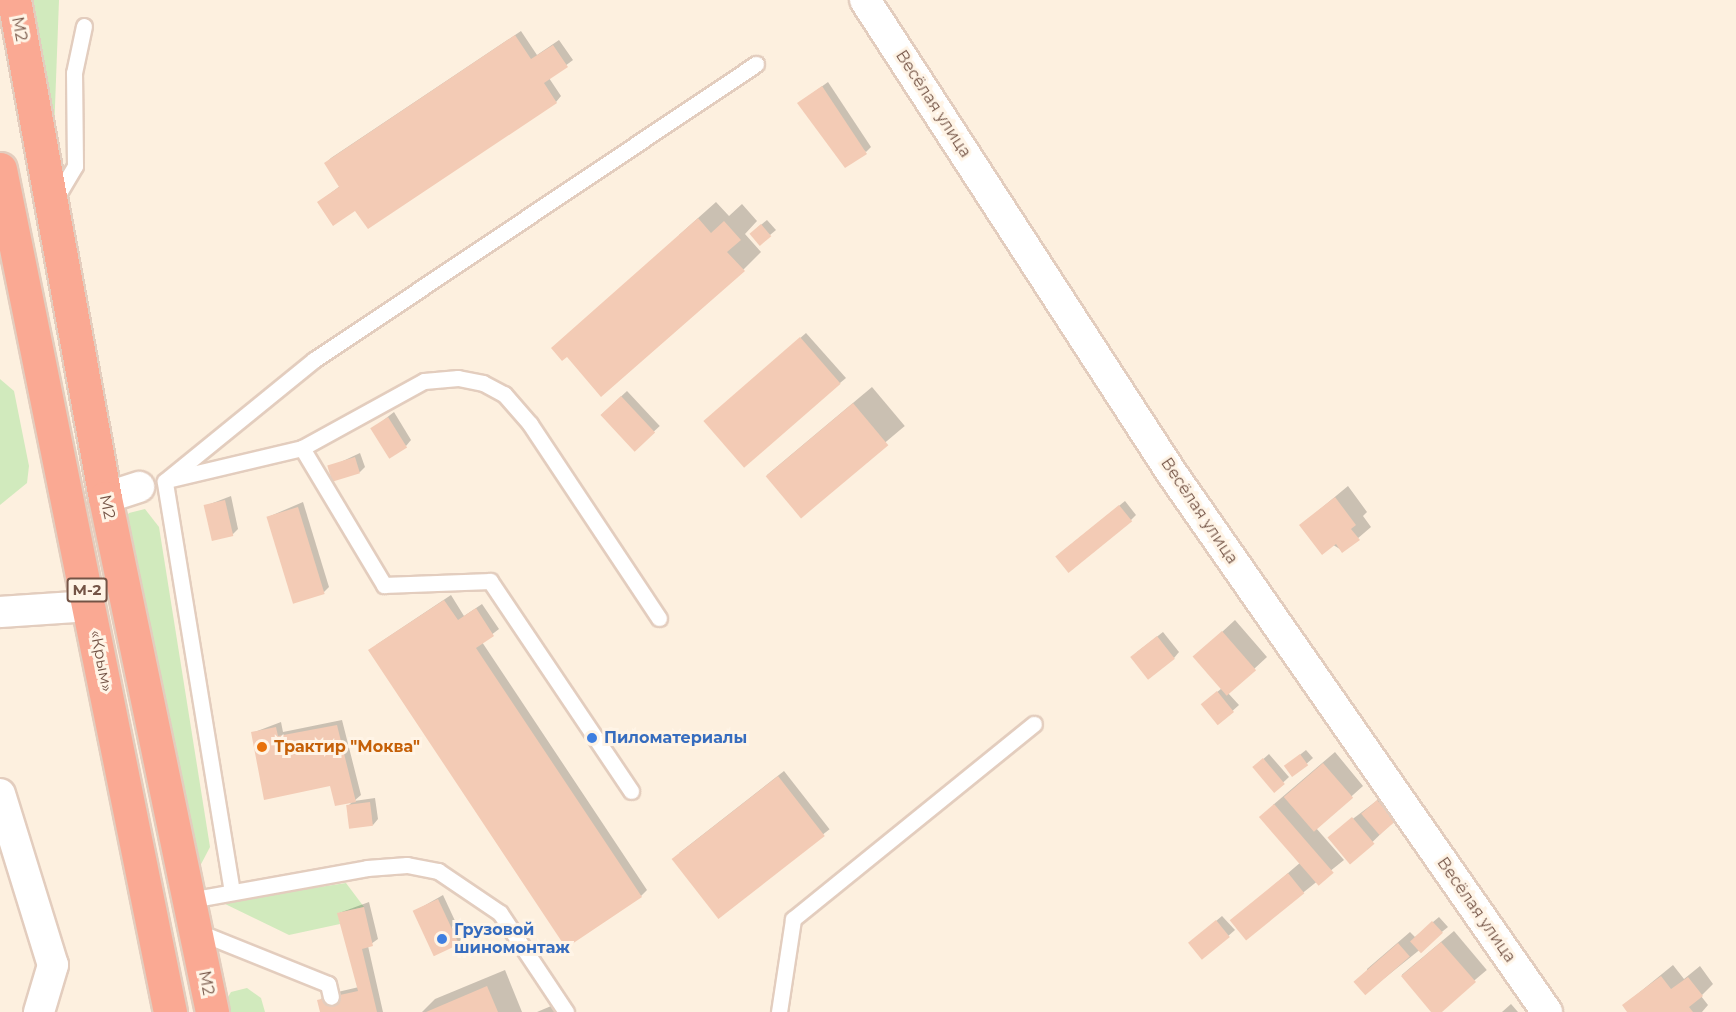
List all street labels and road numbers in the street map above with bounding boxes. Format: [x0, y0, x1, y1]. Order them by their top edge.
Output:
street label: М2 [7, 15, 31, 43]
street label: Весёлая улица [891, 47, 975, 161]
street label: Весёлая улица [1156, 454, 1242, 568]
street label: М2 [95, 493, 119, 521]
road number: М-2 [66, 578, 108, 602]
street label: «Крым» [86, 628, 116, 694]
street label: Весёлая улица [1433, 854, 1519, 966]
street label: М2 [194, 969, 218, 997]

